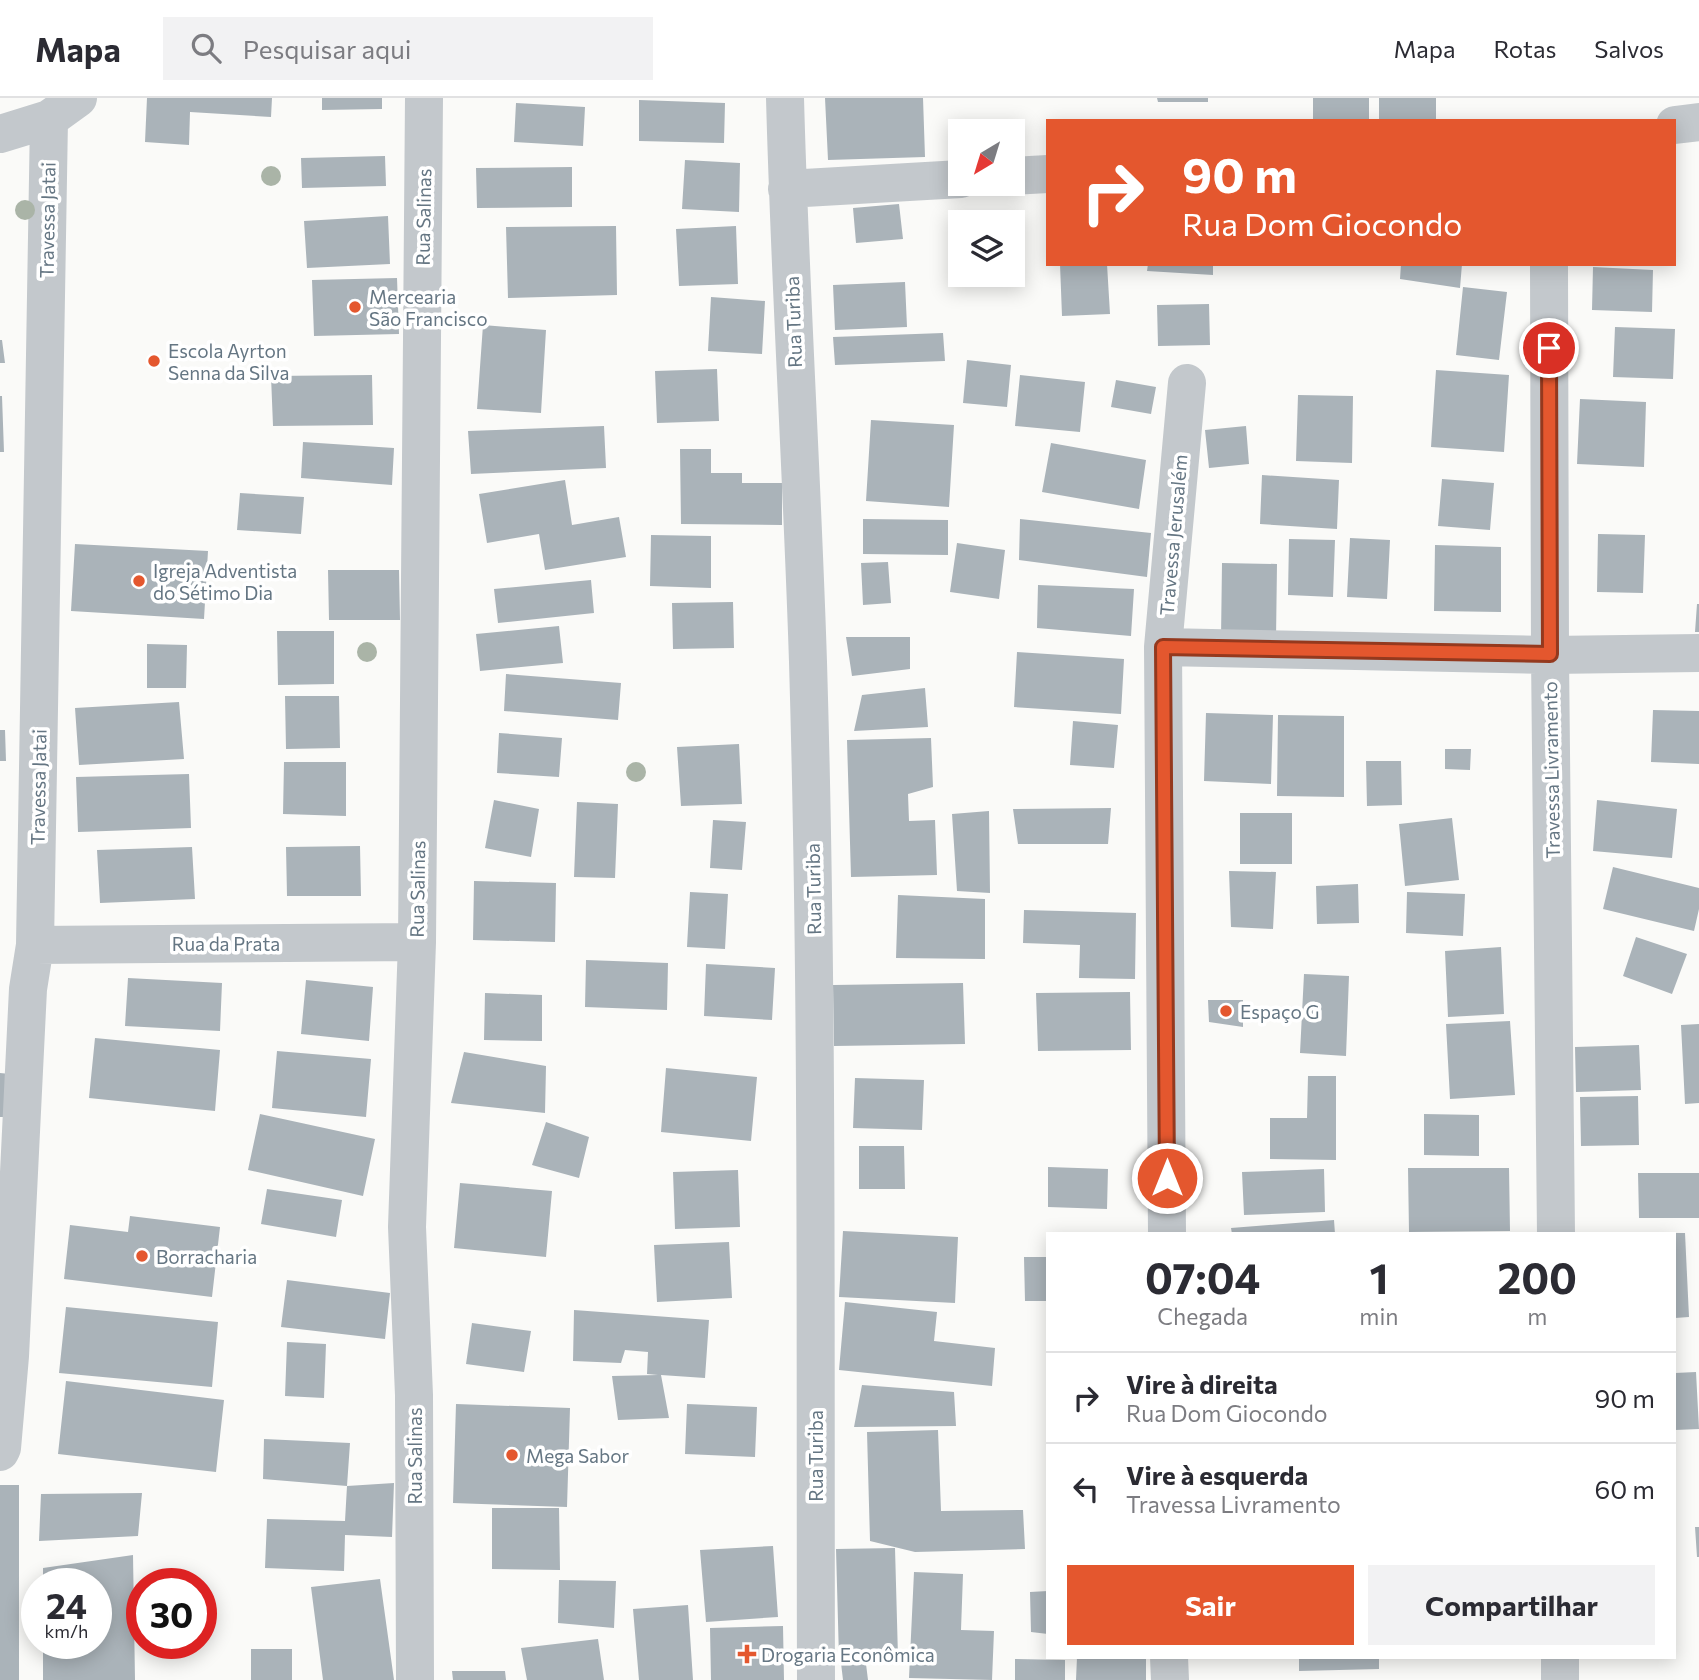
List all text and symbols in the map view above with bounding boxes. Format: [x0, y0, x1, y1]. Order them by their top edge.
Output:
search box [163, 17, 653, 80]
text: Mapa [35, 28, 121, 69]
icon: search [187, 29, 225, 67]
text: Pesquisar aqui [243, 33, 411, 64]
text: Mapa [1394, 34, 1456, 63]
text: Rotas [1494, 34, 1556, 63]
text: Salvos [1594, 34, 1664, 63]
north arrow [948, 119, 1026, 196]
map controls [948, 119, 1025, 287]
text: 90 m [1182, 143, 1297, 203]
icon: right [1067, 147, 1158, 238]
street label: Travessa Jatai [34, 162, 60, 278]
street label: Rua Salinas [411, 168, 435, 266]
text: Rua Dom Giocondo [1182, 203, 1462, 243]
button: layers [948, 210, 1025, 287]
street label: Rua Turiba [780, 276, 806, 368]
place label: Mercearia São Francisco [369, 285, 488, 330]
marker: Mercearia São Francisco [347, 299, 363, 315]
pin [1519, 318, 1579, 378]
icon: arrive [1530, 329, 1568, 367]
place label: Escola Ayrton Senna da Silva [168, 339, 289, 384]
marker: Escola Ayrton Senna da Silva [146, 353, 162, 369]
street label: Travessa Jerusalém [1154, 453, 1192, 617]
place label: Igreja Adventista do Sétimo Dia [153, 559, 297, 604]
marker: Igreja Adventista do Sétimo Dia [131, 573, 147, 589]
street label: Travessa Livramento [1538, 681, 1564, 859]
street label: Travessa Jatai [25, 729, 51, 845]
street label: Rua Salinas [405, 840, 429, 938]
street label: Rua Turiba [801, 843, 825, 935]
street label: Rua da Prata [172, 932, 280, 955]
place label: Espaço G [1240, 1000, 1319, 1023]
marker: Espaço G [1218, 1003, 1234, 1019]
position arrow [1130, 1141, 1204, 1215]
place label: Borracharia [156, 1245, 257, 1268]
marker: Borracharia [134, 1248, 150, 1264]
text: 07:04 [1145, 1251, 1260, 1303]
text: 1 [1369, 1251, 1388, 1303]
text: 200 [1498, 1251, 1577, 1303]
text: Chegada [1157, 1302, 1248, 1330]
text: min [1359, 1302, 1399, 1330]
text: m [1527, 1302, 1547, 1330]
text: Vire à direita [1126, 1368, 1278, 1399]
icon: right [1067, 1379, 1105, 1417]
text: 90 m [1595, 1382, 1655, 1413]
text: Rua Dom Giocondo [1126, 1399, 1328, 1427]
street label: Rua Salinas [403, 1407, 426, 1505]
street label: Rua Turiba [804, 1410, 827, 1502]
place label: Mega Sabor [526, 1444, 630, 1467]
marker: Mega Sabor [504, 1447, 520, 1463]
text: Vire à esquerda [1126, 1459, 1308, 1490]
icon: left [1067, 1470, 1105, 1508]
text: 60 m [1595, 1473, 1655, 1504]
text: Travessa Livramento [1126, 1490, 1341, 1518]
button: Sair [1067, 1565, 1354, 1645]
button: Compartilhar [1368, 1565, 1655, 1645]
speed limit sign: 30 [126, 1568, 217, 1659]
text: 24 [46, 1583, 87, 1626]
text: km/h [45, 1620, 88, 1642]
place label: Drogaria Econômica [761, 1643, 935, 1666]
marker: Drogaria Econômica [739, 1646, 755, 1662]

